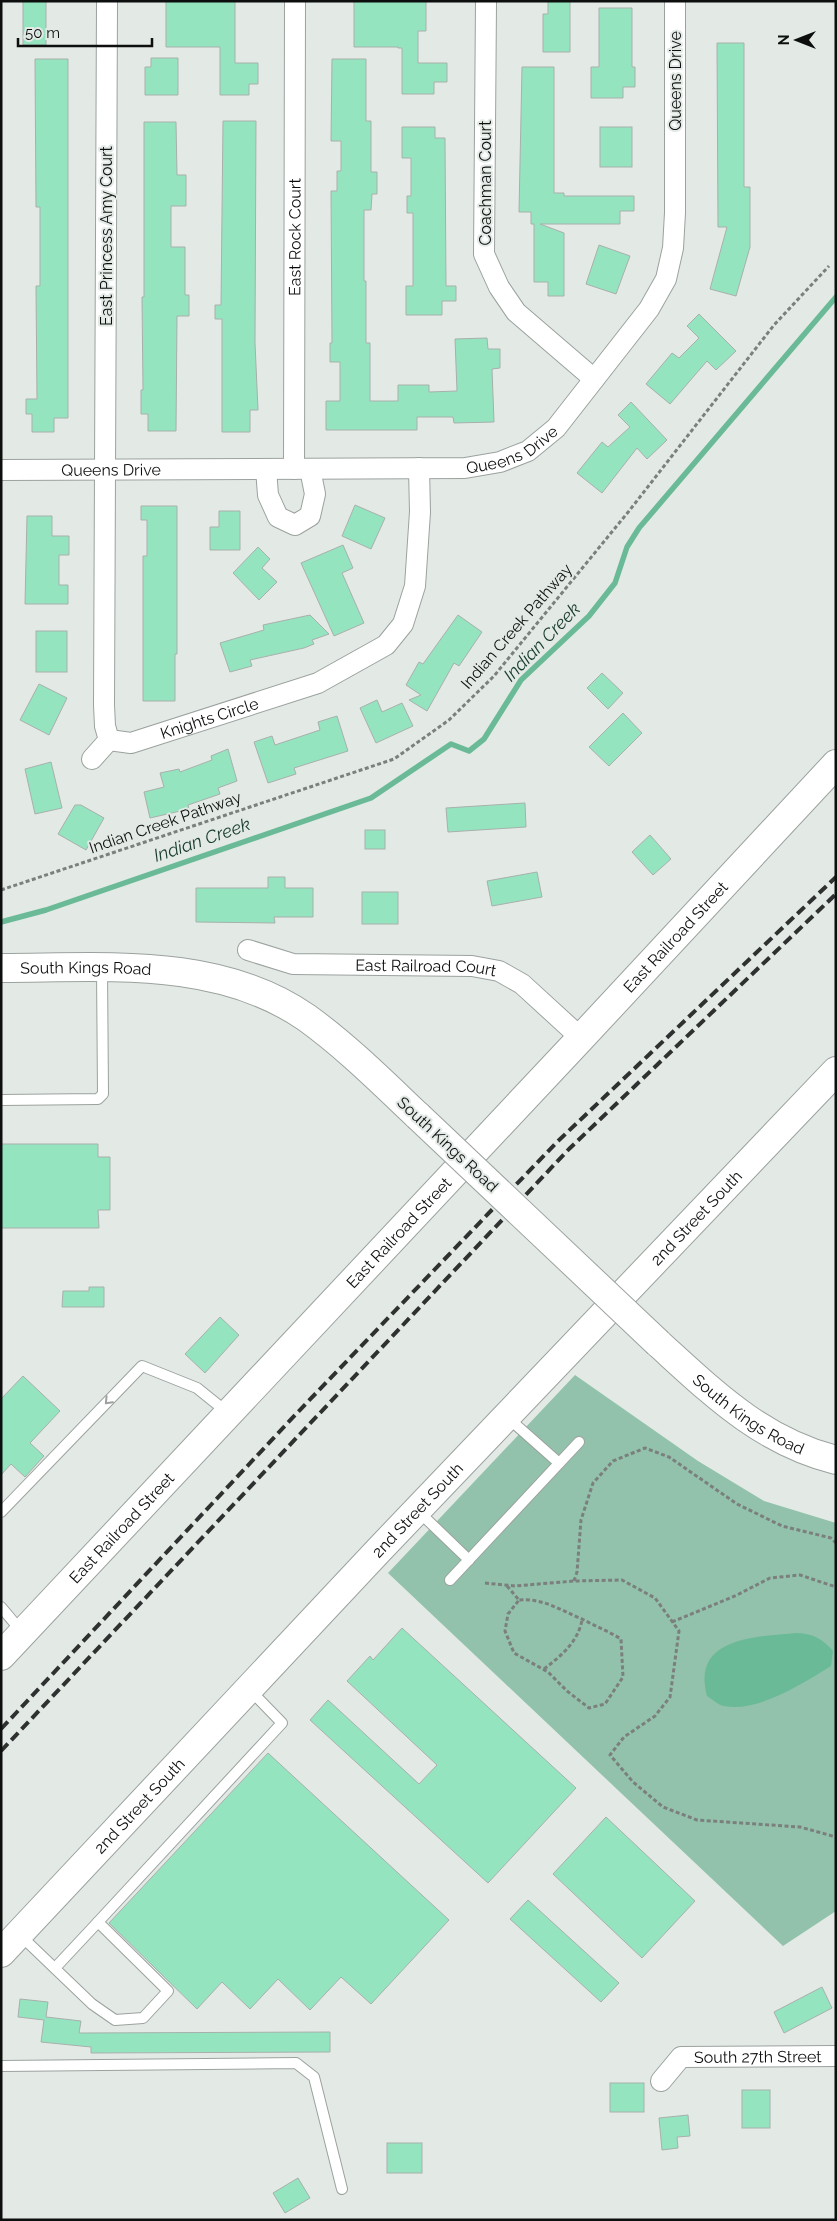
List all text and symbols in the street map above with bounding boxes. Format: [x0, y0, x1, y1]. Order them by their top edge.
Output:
scale bar [18, 15, 151, 47]
north arrow [772, 15, 822, 65]
text: 50 m [25, 24, 60, 42]
street label: Queens Drive [666, 31, 685, 131]
text: N [776, 35, 792, 45]
street label: Coachman Court [476, 120, 495, 246]
street label: East Princess Amy Court [97, 145, 116, 326]
street label: East Rock Court [285, 177, 305, 296]
street label: Queens Drive [465, 422, 562, 478]
street label: Queens Drive [61, 460, 161, 480]
street label: Indian Creek Pathway [456, 560, 576, 692]
water label: Indian Creek [499, 598, 585, 686]
street label: Knights Circle [158, 694, 261, 743]
street label: Indian Creek Pathway [86, 787, 244, 857]
water label: Indian Creek [151, 813, 253, 867]
street label: East Railroad Street [619, 877, 732, 996]
street label: East Railroad Court [355, 956, 498, 980]
street label: South Kings Road [20, 958, 152, 979]
street label: South Kings Road [393, 1093, 502, 1196]
street label: 2nd Street South [647, 1167, 746, 1269]
street label: East Railroad Street [343, 1173, 456, 1292]
street label: South Kings Road [689, 1370, 807, 1459]
one-way arrow [105, 1396, 114, 1405]
street label: 2nd Street South [368, 1459, 467, 1561]
street label: East Railroad Street [65, 1468, 179, 1587]
street label: 2nd Street South [90, 1754, 189, 1858]
street label: South 27th Street [694, 2047, 822, 2067]

